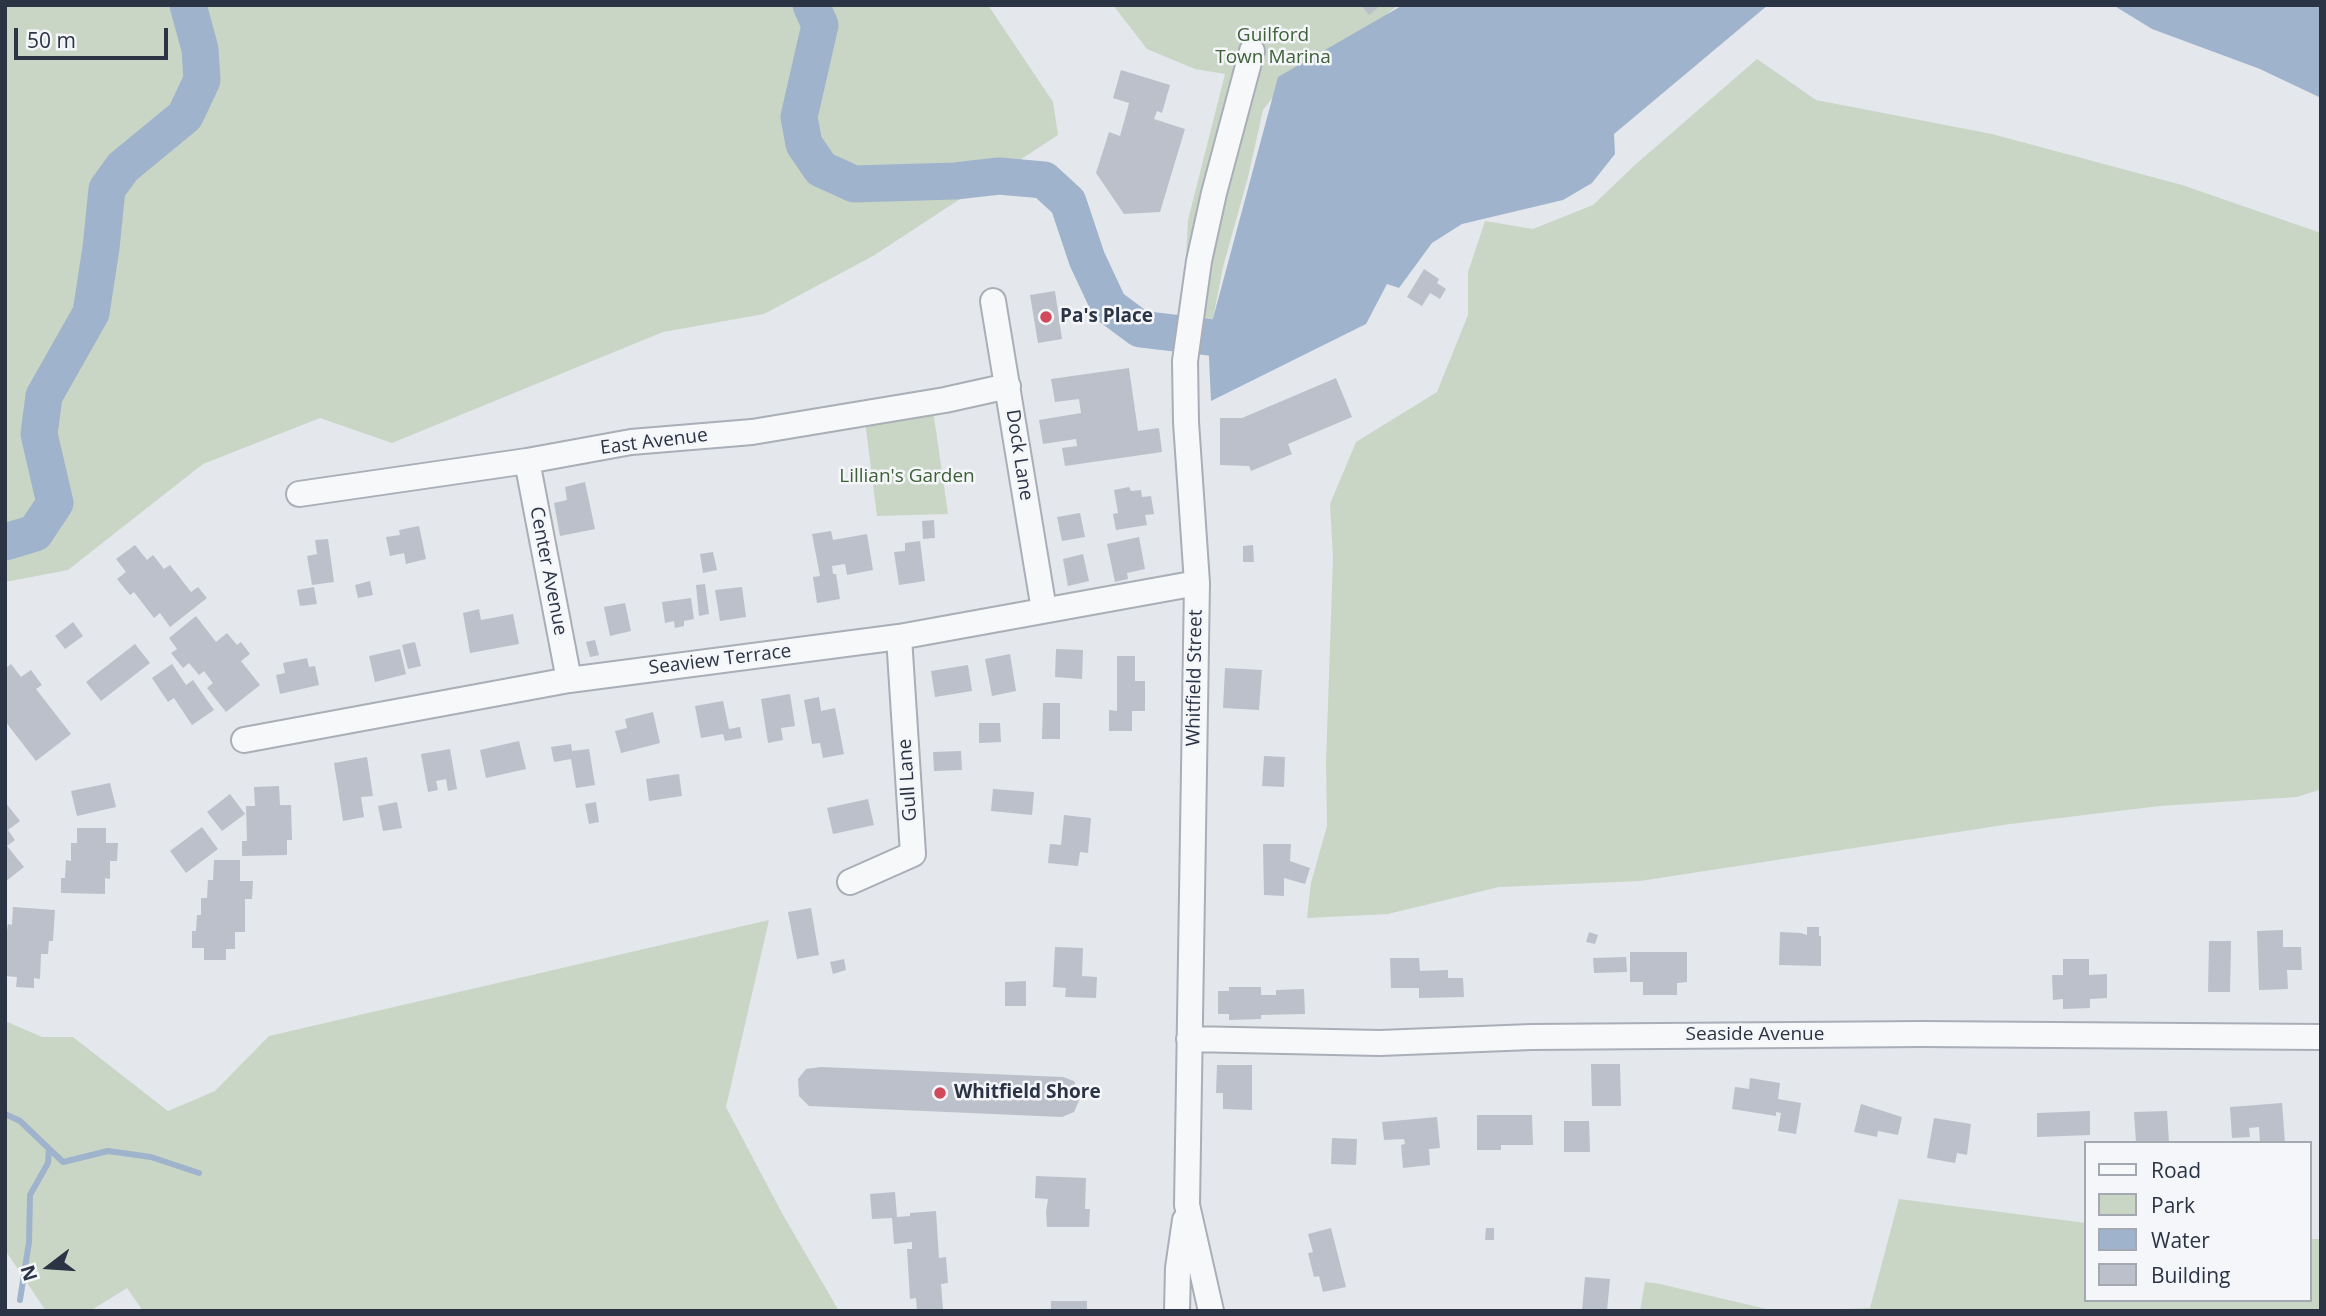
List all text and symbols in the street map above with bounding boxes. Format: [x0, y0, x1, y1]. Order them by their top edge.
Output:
scale bar [18, 14, 172, 58]
park label: Guilford Town Marina [1215, 25, 1331, 69]
text: 50 m [27, 26, 76, 54]
place label: Pa's Place [1060, 306, 1153, 328]
marker: Pa's Place [1038, 309, 1054, 325]
street label: Dock Lane [1001, 408, 1037, 502]
street label: East Avenue [599, 424, 709, 460]
park label: Lillian's Garden [839, 466, 975, 488]
street label: Center Avenue [524, 505, 572, 637]
street label: Whitfield Street [1182, 609, 1208, 747]
street label: Seaview Terrace [648, 640, 792, 680]
street label: Gull Lane [894, 738, 922, 822]
street label: Seaside Avenue [1686, 1024, 1824, 1046]
place label: Whitfield Shore [954, 1082, 1101, 1104]
marker: Whitfield Shore [932, 1085, 948, 1101]
legend [2084, 1141, 2312, 1302]
text: Road [2151, 1156, 2201, 1184]
text: Park [2151, 1191, 2195, 1219]
text: Water [2151, 1226, 2210, 1254]
north arrow [14, 1232, 84, 1302]
text: Building [2151, 1261, 2230, 1289]
text: N [14, 1262, 44, 1284]

